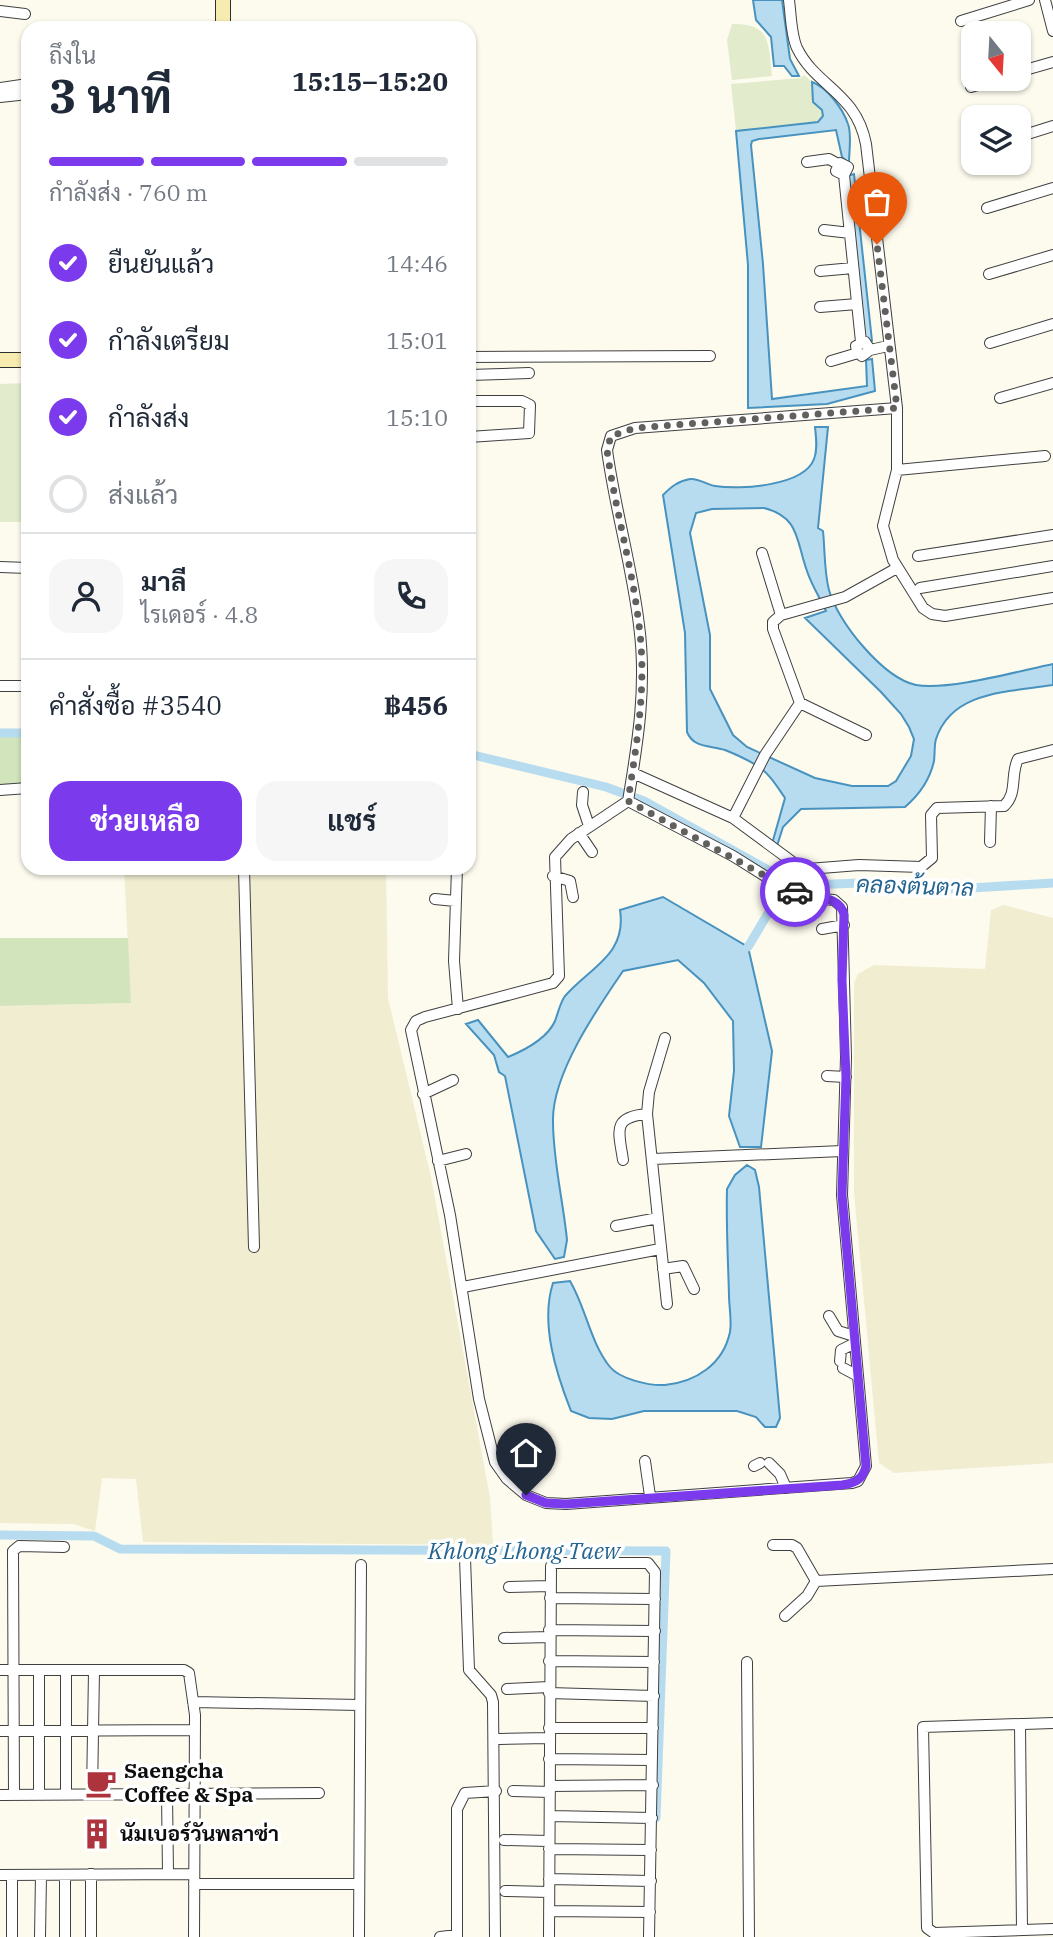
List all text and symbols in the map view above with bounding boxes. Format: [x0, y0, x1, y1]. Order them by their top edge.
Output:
north arrow [961, 21, 1031, 91]
map controls [961, 21, 1031, 175]
text: ถึงใน [49, 40, 96, 70]
text: 15:15–15:20 [292, 64, 448, 98]
text: 3 นาที [49, 66, 172, 126]
button: layers [961, 105, 1031, 175]
pin [847, 172, 907, 244]
text: กำลังส่ง · 760 m [49, 177, 208, 207]
icon: bag [858, 183, 896, 221]
icon: check [49, 244, 87, 282]
text: ยืนยันแล้ว [108, 246, 214, 280]
text: 14:46 [386, 248, 448, 278]
icon: check [49, 321, 87, 359]
text: กำลังเตรียม [108, 323, 230, 357]
text: 15:01 [386, 325, 448, 355]
icon: check [49, 398, 87, 436]
text: กำลังส่ง [108, 400, 189, 434]
text: 15:10 [386, 402, 448, 432]
text: ส่งแล้ว [108, 477, 178, 511]
button: person [49, 559, 123, 633]
button: phone [374, 559, 448, 633]
text: มาลี [141, 564, 186, 598]
text: ไรเดอร์ · 4.8 [141, 599, 258, 629]
text: คำสั่งซื้อ #3540 [49, 688, 222, 722]
text: ฿456 [384, 688, 448, 722]
button: ช่วยเหลือ [49, 781, 242, 861]
button: แชร์ [256, 781, 448, 861]
courier [760, 857, 830, 927]
water label: คลองต้นตาล [855, 868, 975, 902]
icon: car [776, 873, 814, 911]
pin [496, 1423, 556, 1495]
icon: home [507, 1434, 545, 1472]
water label: Khlong Lhong Taew [427, 1535, 622, 1565]
place label: Saengcha Coffee & Spa [124, 1756, 253, 1808]
cafe icon: Saengcha Coffee & Spa [84, 1766, 118, 1800]
building icon: นัมเบอร์วันพลาซ่า [80, 1817, 114, 1851]
place label: นัมเบอร์วันพลาซ่า [120, 1819, 279, 1847]

